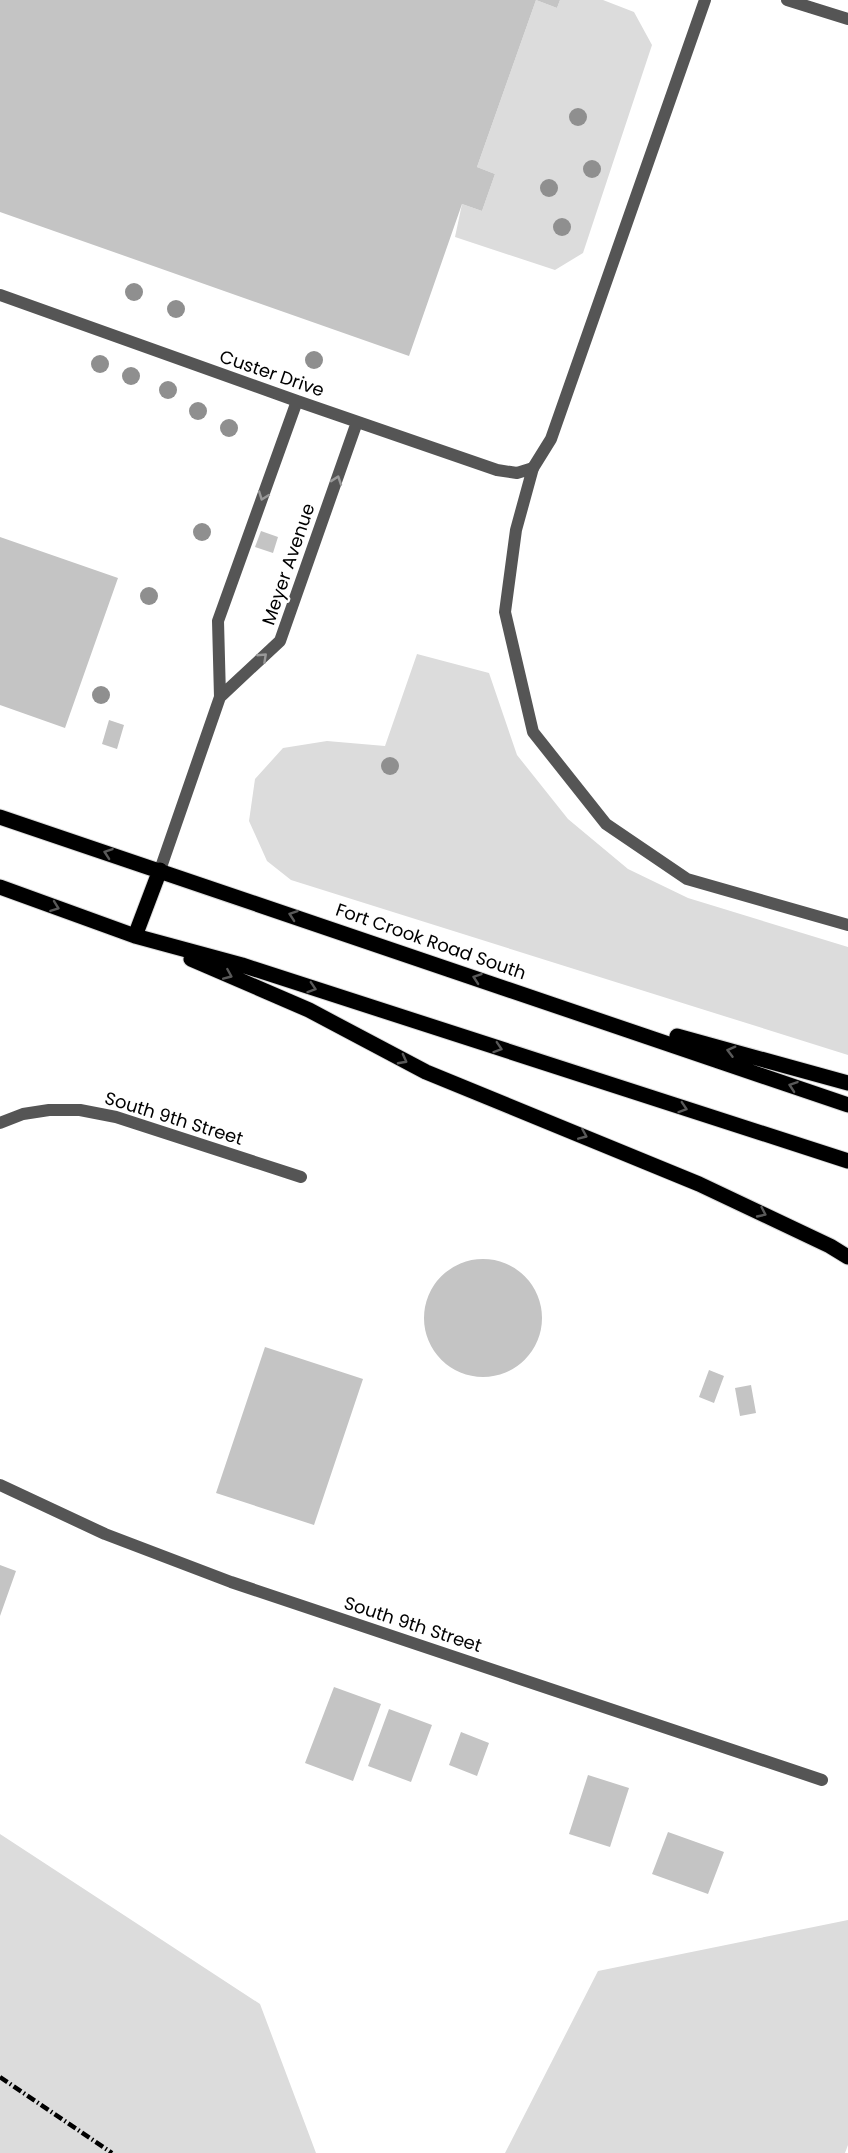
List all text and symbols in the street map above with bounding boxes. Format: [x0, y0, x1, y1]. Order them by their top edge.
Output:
street label: Custer Drive [216, 343, 328, 403]
one-way arrow [329, 475, 342, 486]
one-way arrow [257, 490, 270, 501]
street label: Meyer Avenue [255, 500, 321, 628]
one-way arrow [255, 654, 266, 665]
one-way arrow [103, 848, 114, 861]
street label: Fort Crook Road South [333, 897, 529, 985]
one-way arrow [49, 899, 60, 912]
one-way arrow [288, 910, 299, 923]
one-way arrow [222, 968, 233, 980]
one-way arrow [472, 973, 483, 985]
one-way arrow [306, 981, 317, 993]
one-way arrow [492, 1041, 503, 1053]
one-way arrow [726, 1046, 737, 1058]
one-way arrow [397, 1053, 408, 1064]
one-way arrow [788, 1080, 799, 1093]
street label: South 9th Street [102, 1085, 246, 1151]
one-way arrow [677, 1101, 688, 1113]
one-way arrow [577, 1128, 588, 1140]
one-way arrow [755, 1206, 766, 1218]
street label: South 9th Street [341, 1590, 485, 1658]

